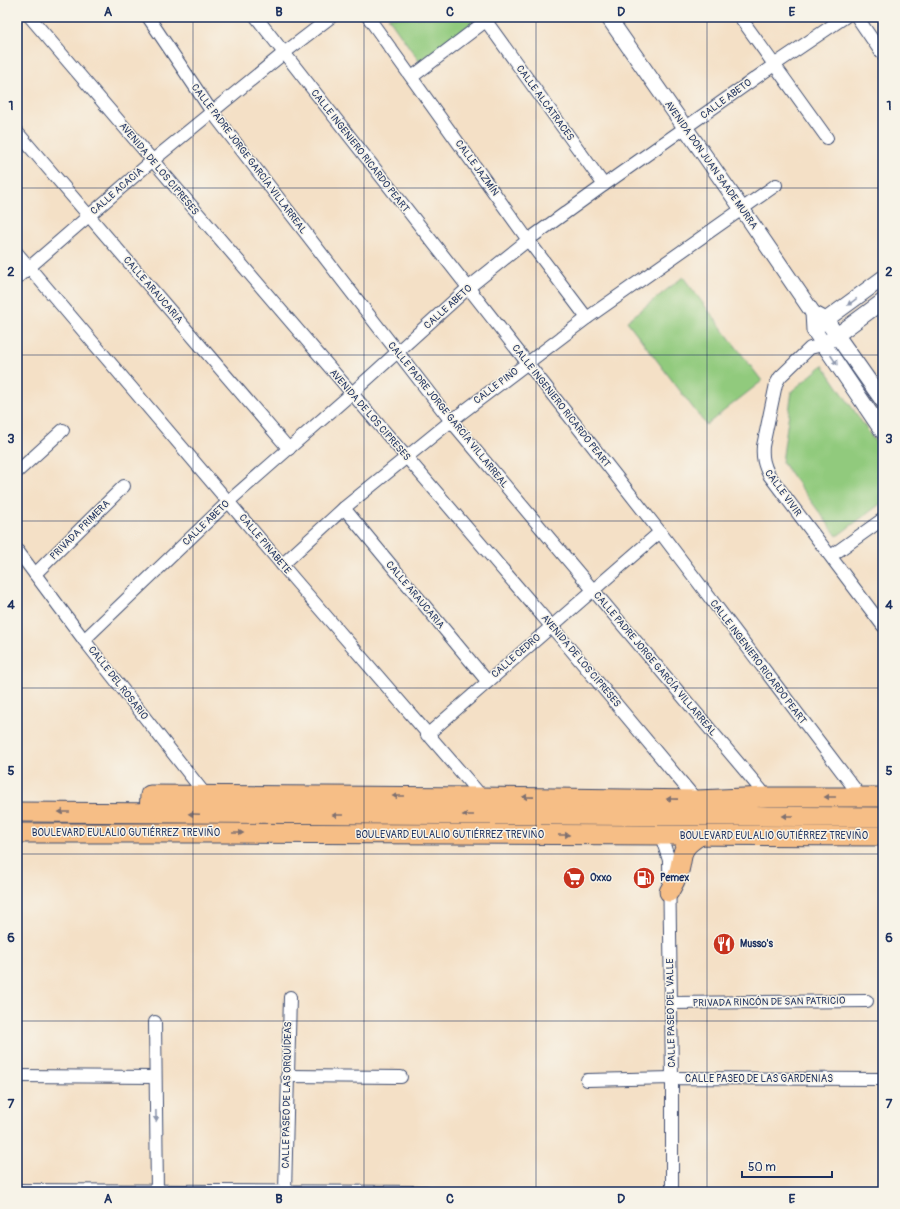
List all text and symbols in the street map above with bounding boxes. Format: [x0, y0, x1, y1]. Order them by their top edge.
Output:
text: A [104, 4, 113, 20]
text: B [275, 4, 283, 20]
text: C [446, 4, 454, 20]
text: D [617, 4, 625, 20]
text: E [789, 4, 796, 20]
street label: CALLE ALCATRACES [514, 63, 576, 143]
street label: CALLE ABETO [698, 76, 754, 122]
street label: CALLE PADRE JORGE GARCÍA VILLARREAL [189, 81, 310, 237]
street label: CALLE INGENIERO RICARDO PEART [308, 87, 412, 215]
text: 1 [8, 98, 14, 114]
text: 1 [886, 98, 892, 114]
street label: AVENIDA DON JUAN SAADE MURRA [662, 99, 760, 232]
street label: AVENIDA DE LOS CIPRESES [117, 120, 201, 218]
street label: CALLE JAZMÍN [453, 137, 502, 198]
street label: CALLE ACACIA [88, 165, 146, 217]
street label: CALLE ARAUCARIA [121, 254, 186, 326]
text: 2 [7, 264, 15, 280]
text: 2 [885, 264, 893, 280]
street label: CALLE ABETO [422, 282, 474, 332]
one-way arrow [846, 297, 857, 306]
street label: CALLE PADRE JORGE GARCÍA VILLARREAL [385, 339, 512, 491]
street label: CALLE INGENIERO RICARDO PEART [509, 342, 613, 470]
one-way arrow [830, 355, 838, 365]
street label: CALLE PINO [471, 365, 521, 407]
street label: AVENIDA DE LOS CIPRESES [327, 367, 413, 463]
text: 3 [7, 431, 15, 447]
text: 3 [885, 431, 893, 447]
street label: CALLE VIVIR [762, 467, 804, 519]
street label: PRIVADA PRIMERA [48, 497, 113, 562]
street label: CALLE ABETO [180, 498, 232, 548]
street label: CALLE PINABETE [237, 512, 293, 576]
street label: CALLE ARAUCARIA [383, 559, 447, 632]
street label: CALLE PADRE JORGE GARCÍA VILLARREAL [591, 589, 720, 739]
text: 4 [7, 597, 15, 613]
text: 4 [885, 597, 893, 613]
street label: CALLE INGENIERO RICARDO PEART [707, 598, 809, 727]
street label: AVENIDA DE LOS CIPRESES [539, 612, 623, 710]
street label: CALLE CEDRO [489, 631, 543, 681]
street label: CALLE DEL ROSARIO [86, 644, 150, 722]
text: 5 [7, 763, 15, 779]
text: 5 [885, 763, 893, 779]
one-way arrow [392, 793, 404, 800]
one-way arrow [521, 794, 534, 800]
one-way arrow [823, 794, 836, 800]
one-way arrow [665, 796, 678, 802]
one-way arrow [57, 809, 70, 815]
one-way arrow [188, 810, 200, 817]
one-way arrow [331, 812, 344, 818]
one-way arrow [461, 812, 474, 818]
one-way arrow [781, 813, 794, 819]
street label: BOULEVARD EULALIO GUTIÉRREZ TREVIÑO [32, 826, 220, 839]
street label: BOULEVARD EULALIO GUTIÉRREZ TREVIÑO [356, 828, 544, 841]
street label: BOULEVARD EULALIO GUTIÉRREZ TREVIÑO [680, 829, 868, 842]
one-way arrow [232, 830, 245, 836]
one-way arrow [558, 832, 571, 838]
supermarket icon: Oxxo [561, 865, 587, 891]
fuel station icon: Pemex [631, 865, 657, 891]
place label: Oxxo [590, 872, 612, 884]
place label: Pemex [660, 872, 689, 884]
text: 6 [7, 930, 15, 946]
text: 6 [885, 930, 893, 946]
restaurant icon: Musso's [711, 931, 737, 957]
place label: Musso's [740, 938, 774, 950]
street label: CALLE PASEO DEL VALLE [664, 958, 678, 1068]
street label: PRIVADA RINCÓN DE SAN PATRICIO [693, 993, 845, 1009]
street label: CALLE PASEO DE LAS ORQUÍDEAS [279, 1021, 294, 1169]
street label: CALLE PASEO DE LAS GARDENIAS [685, 1073, 833, 1085]
text: 7 [8, 1096, 15, 1112]
text: 7 [886, 1096, 893, 1112]
one-way arrow [153, 1110, 159, 1123]
scale bar [742, 1153, 832, 1179]
text: 50 m [748, 1160, 776, 1175]
text: A [104, 1191, 113, 1207]
text: B [275, 1191, 283, 1207]
text: C [446, 1191, 454, 1207]
text: D [617, 1191, 625, 1207]
text: E [789, 1191, 796, 1207]

